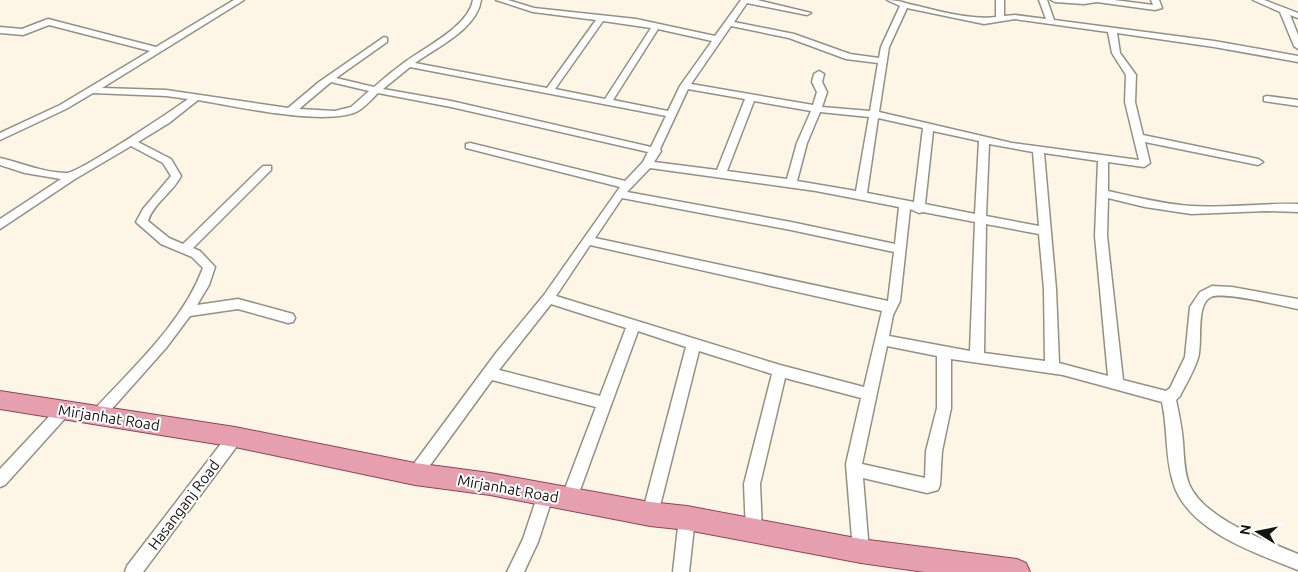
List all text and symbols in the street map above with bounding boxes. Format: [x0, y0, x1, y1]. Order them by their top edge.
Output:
street label: Mirjanhat Road [57, 401, 161, 434]
street label: Hasanganj Road [144, 457, 223, 553]
street label: Mirjanhat Road [456, 471, 560, 506]
north arrow [1233, 507, 1283, 557]
text: N [1236, 523, 1254, 536]

